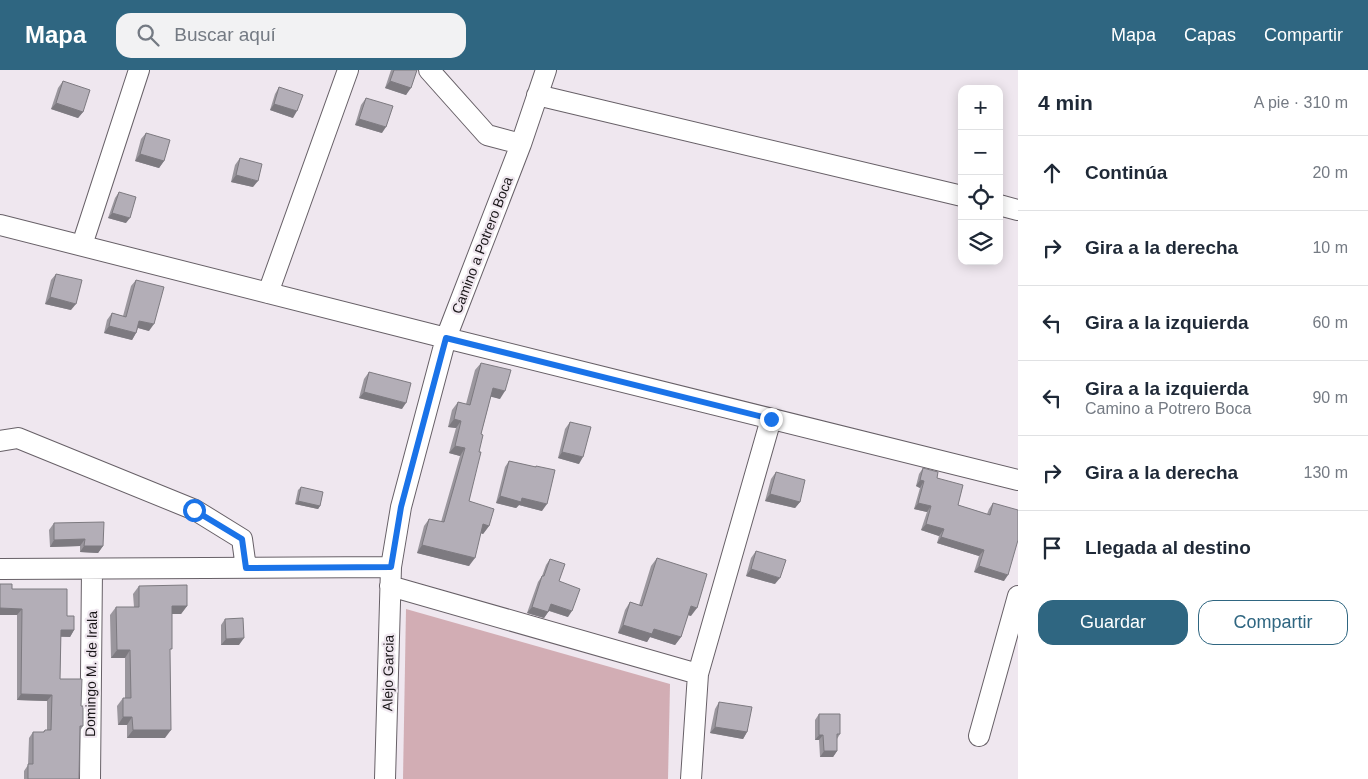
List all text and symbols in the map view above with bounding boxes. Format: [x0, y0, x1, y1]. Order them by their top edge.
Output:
search box [116, 13, 466, 58]
text: Mapa [25, 21, 86, 48]
icon: search [134, 21, 162, 49]
text: Buscar aquí [174, 24, 276, 45]
text: Mapa [1111, 25, 1156, 45]
text: Capas [1184, 25, 1236, 45]
text: Compartir [1264, 25, 1343, 45]
map controls [958, 85, 1003, 265]
button: + [958, 85, 1003, 130]
text: 4 min [1038, 91, 1093, 114]
text: A pie · 310 m [1254, 94, 1348, 111]
button: − [958, 130, 1003, 175]
icon: ahead [1038, 159, 1066, 187]
text: Continúa [1085, 162, 1167, 183]
text: 20 m [1312, 164, 1348, 181]
street label: Camino a Potrero Boca [448, 174, 516, 316]
button: locate [958, 175, 1003, 220]
button: layers [958, 220, 1003, 265]
icon: right [1038, 234, 1066, 262]
text: Gira a la derecha [1085, 237, 1238, 258]
text: 10 m [1312, 239, 1348, 256]
icon: left [1038, 309, 1066, 337]
text: Gira a la izquierda [1085, 312, 1249, 333]
text: 60 m [1312, 314, 1348, 331]
text: Gira a la izquierda [1085, 378, 1249, 399]
icon: left [1038, 384, 1066, 412]
text: 90 m [1312, 389, 1348, 406]
text: Camino a Potrero Boca [1085, 400, 1251, 417]
route end [760, 408, 783, 431]
icon: right [1038, 459, 1066, 487]
text: Gira a la derecha [1085, 462, 1238, 483]
text: 130 m [1304, 464, 1348, 481]
route start [183, 499, 206, 522]
icon: arrive [1038, 534, 1066, 562]
text: Llegada al destino [1085, 537, 1251, 558]
button: Guardar [1038, 600, 1188, 645]
button: Compartir [1198, 600, 1348, 645]
street label: Domingo M. de Irala [82, 611, 100, 737]
street label: Alejo Garcia [379, 635, 397, 711]

